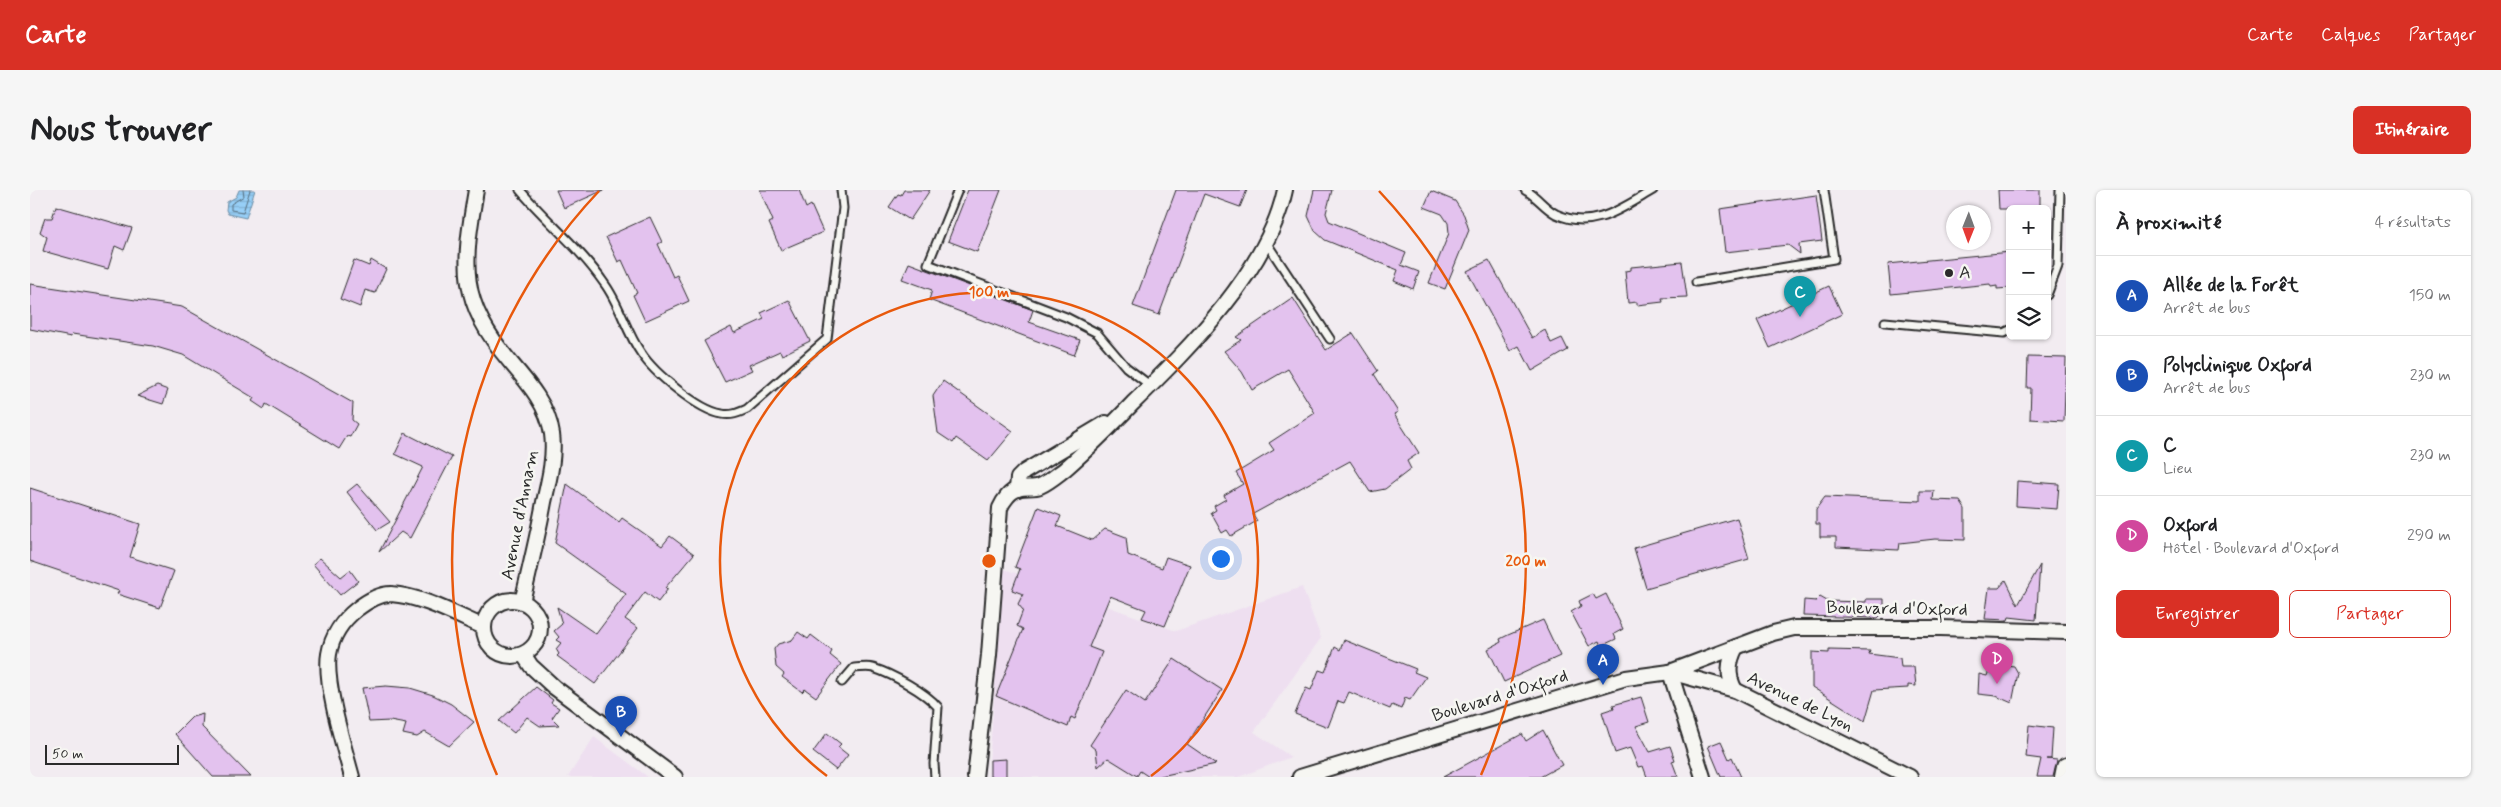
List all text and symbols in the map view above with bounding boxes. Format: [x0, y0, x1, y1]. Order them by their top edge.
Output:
text: Carte [25, 20, 87, 51]
text: Carte [2247, 23, 2293, 47]
text: Calques [2321, 23, 2380, 47]
text: Partager [2408, 23, 2476, 47]
button: Itinéraire [2353, 106, 2471, 154]
text: Nous trouver [30, 107, 212, 153]
north arrow [1946, 205, 1991, 250]
map controls [2006, 205, 2051, 340]
button: + [2006, 205, 2051, 250]
text: À proximité [2116, 209, 2222, 237]
text: 4 résultats [2375, 212, 2451, 233]
button: − [2006, 250, 2051, 295]
place label: A [1959, 261, 1971, 285]
marker: A [1943, 267, 1955, 279]
text: Allée de la Forêt [2163, 273, 2299, 298]
pin: C [1784, 276, 1816, 317]
text: 100 m [969, 283, 1009, 303]
text: A [2127, 285, 2137, 306]
text: 150 m [2409, 285, 2451, 306]
button: layers [2006, 295, 2051, 340]
text: Arrêt de bus [2163, 298, 2250, 319]
text: Polyclinique Oxford [2163, 353, 2312, 378]
text: B [2127, 365, 2137, 386]
text: 230 m [2410, 365, 2451, 386]
text: Arrêt de bus [2163, 378, 2250, 399]
text: C [2163, 433, 2177, 458]
text: C [2126, 445, 2138, 466]
text: 230 m [2410, 445, 2451, 466]
street label: Avenue d'Annam [496, 448, 544, 582]
text: Lieu [2163, 458, 2193, 479]
text: Oxford [2163, 513, 2217, 538]
text: D [2126, 525, 2138, 546]
text: 290 m [2407, 525, 2451, 546]
text: Hôtel · Boulevard d'Oxford [2163, 538, 2339, 559]
your location [1208, 546, 1234, 572]
centre of rings [980, 552, 998, 570]
text: 200 m [1506, 552, 1547, 572]
button: Enregistrer [2116, 590, 2279, 638]
button: Partager [2289, 590, 2451, 638]
street label: Boulevard d'Oxford [1826, 596, 1968, 624]
pin: D [1981, 643, 2013, 684]
pin: A [1587, 644, 1619, 685]
street label: Boulevard d'Oxford [1429, 664, 1572, 730]
street label: Avenue de Lyon [1743, 666, 1857, 738]
pin: B [605, 696, 637, 737]
scale bar [45, 742, 179, 765]
text: 50 m [52, 745, 83, 763]

